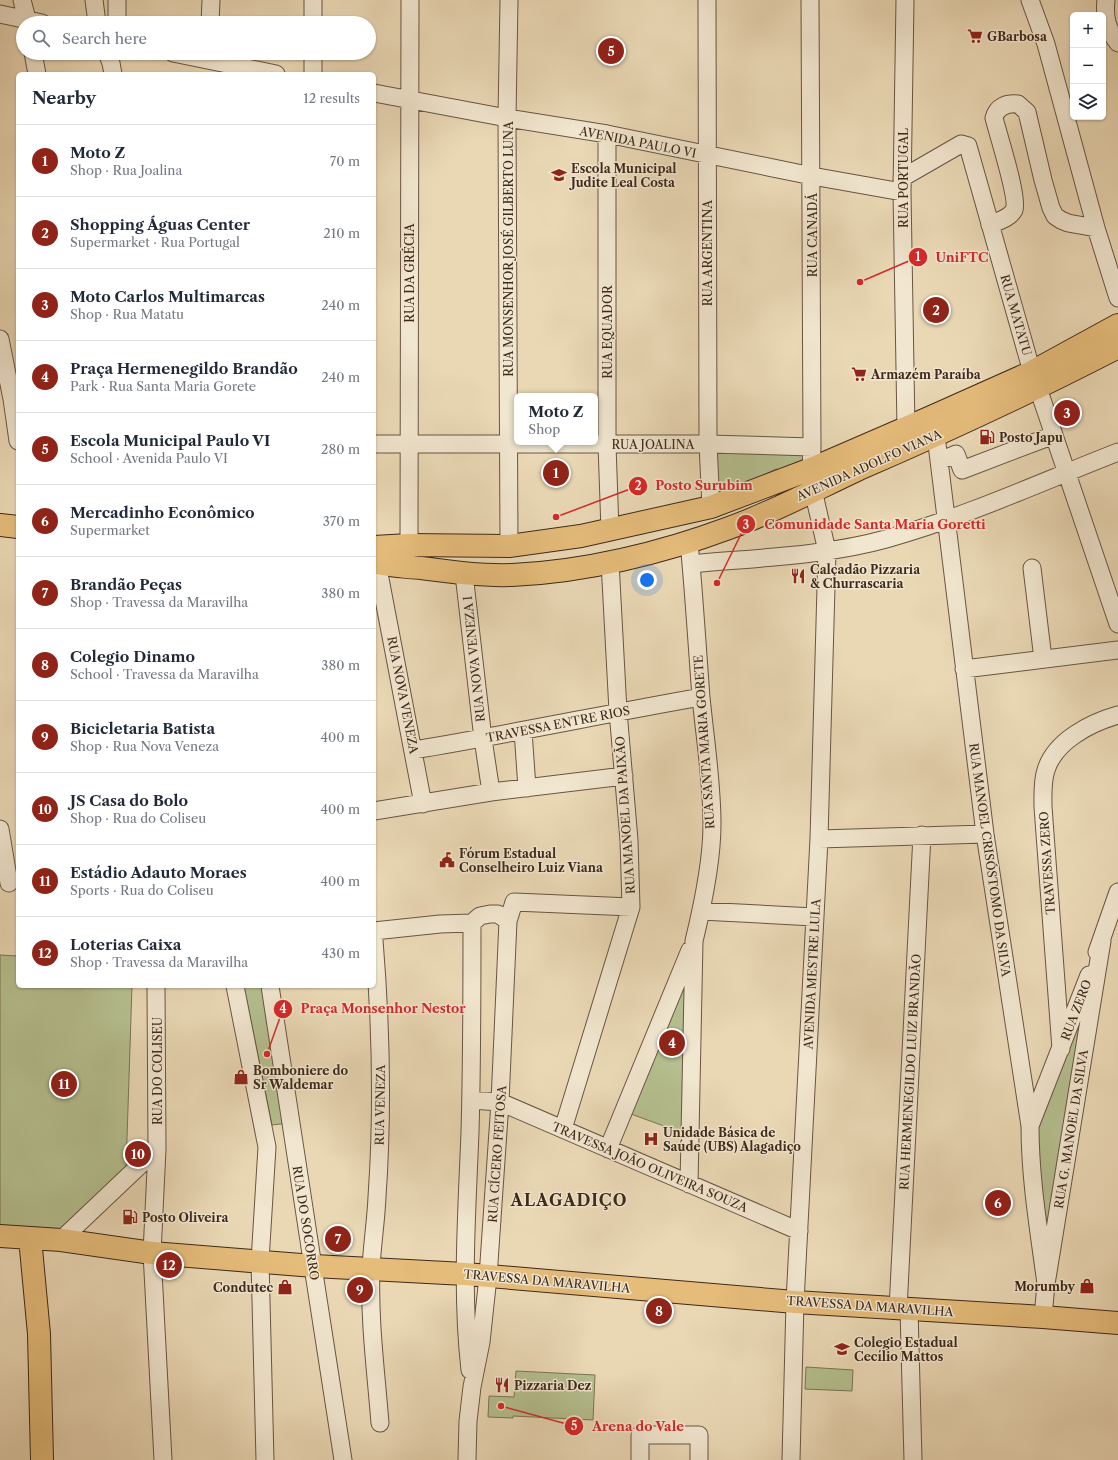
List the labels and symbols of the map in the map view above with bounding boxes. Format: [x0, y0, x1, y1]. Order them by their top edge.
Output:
supermarket icon: GBarbosa [966, 27, 984, 45]
place label: GBarbosa [987, 29, 1048, 44]
pin: 5 [598, 36, 624, 66]
street label: RUA MONSENHOR JOSÉ GILBERTO LUNA [500, 120, 516, 377]
street label: AVENIDA PAULO VI [577, 123, 698, 161]
street label: RUA PORTUGAL [896, 128, 911, 228]
place label: Escola Municipal Judite Leal Costa [569, 161, 677, 190]
school or university icon: Escola Municipal Judite Leal Costa [550, 166, 568, 184]
street label: RUA CANADÁ [804, 192, 820, 277]
street label: RUA ARGENTINA [700, 199, 715, 306]
street label: RUA DA GRÉCIA [401, 222, 417, 323]
callout: UniFTC [908, 245, 997, 270]
text: 1 [915, 249, 921, 264]
text: UniFTC [935, 249, 989, 265]
street label: RUA MATATU [997, 273, 1035, 357]
street label: RUA EQUADOR [600, 284, 615, 379]
pin: 2 [923, 295, 949, 325]
supermarket icon: Armazém Paraíba [850, 365, 868, 383]
place label: Armazém Paraíba [870, 367, 982, 382]
pin: 3 [1054, 398, 1080, 428]
street label: AVENIDA ADOLFO VIANA [793, 426, 945, 504]
fuel station icon: Posto Japu [978, 428, 996, 446]
place label: Posto Japu [999, 430, 1063, 445]
street label: RUA JOALINA [612, 437, 696, 452]
pin: 1 [543, 458, 569, 488]
callout: Posto Surubim [628, 473, 761, 498]
text: Posto Surubim [655, 477, 753, 493]
text: 2 [634, 478, 642, 493]
callout: Comunidade Santa Maria Goretti [736, 512, 993, 537]
text: Comunidade Santa Maria Goretti [764, 516, 986, 532]
text: 3 [743, 517, 750, 532]
place label: Calçadão Pizzaria & Churrascaria [810, 562, 921, 591]
restaurant icon: Calçadão Pizzaria & Churrascaria [789, 567, 807, 585]
your location [637, 570, 657, 590]
street label: RUA NOVA VENEZA I [460, 595, 488, 723]
street label: RUA NOVA VENEZA [384, 635, 422, 756]
street label: RUA SANTA MARIA GORETE [690, 655, 718, 829]
street label: TRAVESSA ENTRE RIOS [485, 703, 631, 745]
street label: RUA MANOEL DA PAIXÃO [611, 735, 638, 895]
street label: RUA MANOEL CRISÓSTOMO DA SILVA [966, 742, 1015, 979]
street label: TRAVESSA ZERO [1036, 811, 1058, 915]
place label: Fórum Estadual Conselheiro Luiz Viana [459, 846, 604, 875]
public building icon: Fórum Estadual Conselheiro Luiz Viana [438, 851, 456, 869]
street label: AVENIDA MESTRE LULA [801, 897, 823, 1051]
street label: RUA HERMENEGILDO LUIZ BRANDÃO [895, 953, 924, 1190]
street label: RUA ZERO [1058, 977, 1094, 1043]
callout: Praça Monsenhor Nestor [273, 996, 474, 1021]
text: Praça Monsenhor Nestor [300, 1000, 466, 1016]
text: 4 [279, 1001, 287, 1016]
street label: RUA DO COLISEU [150, 1017, 165, 1125]
pin: 4 [659, 1028, 685, 1058]
street label: RUA G. MANOEL DA SILVA [1051, 1047, 1091, 1210]
place label: Bomboniere do Sr Waldemar [253, 1063, 349, 1092]
street label: RUA VENEZA [372, 1063, 388, 1146]
shop icon: Bomboniere do Sr Waldemar [232, 1068, 250, 1086]
pin: 11 [51, 1069, 77, 1099]
street label: RUA CÍCERO FEITOSA [484, 1084, 509, 1223]
street label: TRAVESSA JOÃO OLIVEIRA SOUZA [550, 1118, 752, 1216]
place label: Unidade Básica de Saúde (UBS) Alagadiço [663, 1125, 801, 1154]
hospital icon: Unidade Básica de Saúde (UBS) Alagadiço [642, 1130, 660, 1148]
pin: 10 [125, 1139, 151, 1169]
street label: RUA DO SOCORRO [290, 1165, 322, 1281]
pin: 6 [985, 1188, 1011, 1218]
district label: ALAGADIÇO [510, 1190, 627, 1210]
fuel station icon: Posto Oliveira [121, 1208, 139, 1226]
place label: Posto Oliveira [142, 1210, 229, 1225]
pin: 7 [325, 1224, 351, 1254]
pin: 12 [156, 1250, 182, 1280]
street label: TRAVESSA DA MARAVILHA [463, 1266, 632, 1296]
pin: 9 [347, 1275, 373, 1305]
shop icon: Morumby [1078, 1277, 1096, 1295]
shop icon: Condutec [276, 1278, 294, 1296]
place label: Morumby [1014, 1279, 1076, 1294]
place label: Condutec [213, 1280, 273, 1295]
street label: TRAVESSA DA MARAVILHA [786, 1293, 955, 1319]
pin: 8 [646, 1296, 672, 1326]
place label: Colegio Estadual Cecílio Mattos [854, 1335, 958, 1364]
school or university icon: Colegio Estadual Cecílio Mattos [833, 1340, 851, 1358]
restaurant icon: Pizzaria Dez [493, 1376, 511, 1394]
place label: Pizzaria Dez [514, 1378, 592, 1393]
callout: Arena do Vale [564, 1414, 693, 1439]
text: 5 [571, 1418, 578, 1433]
text: Arena do Vale [591, 1418, 684, 1434]

